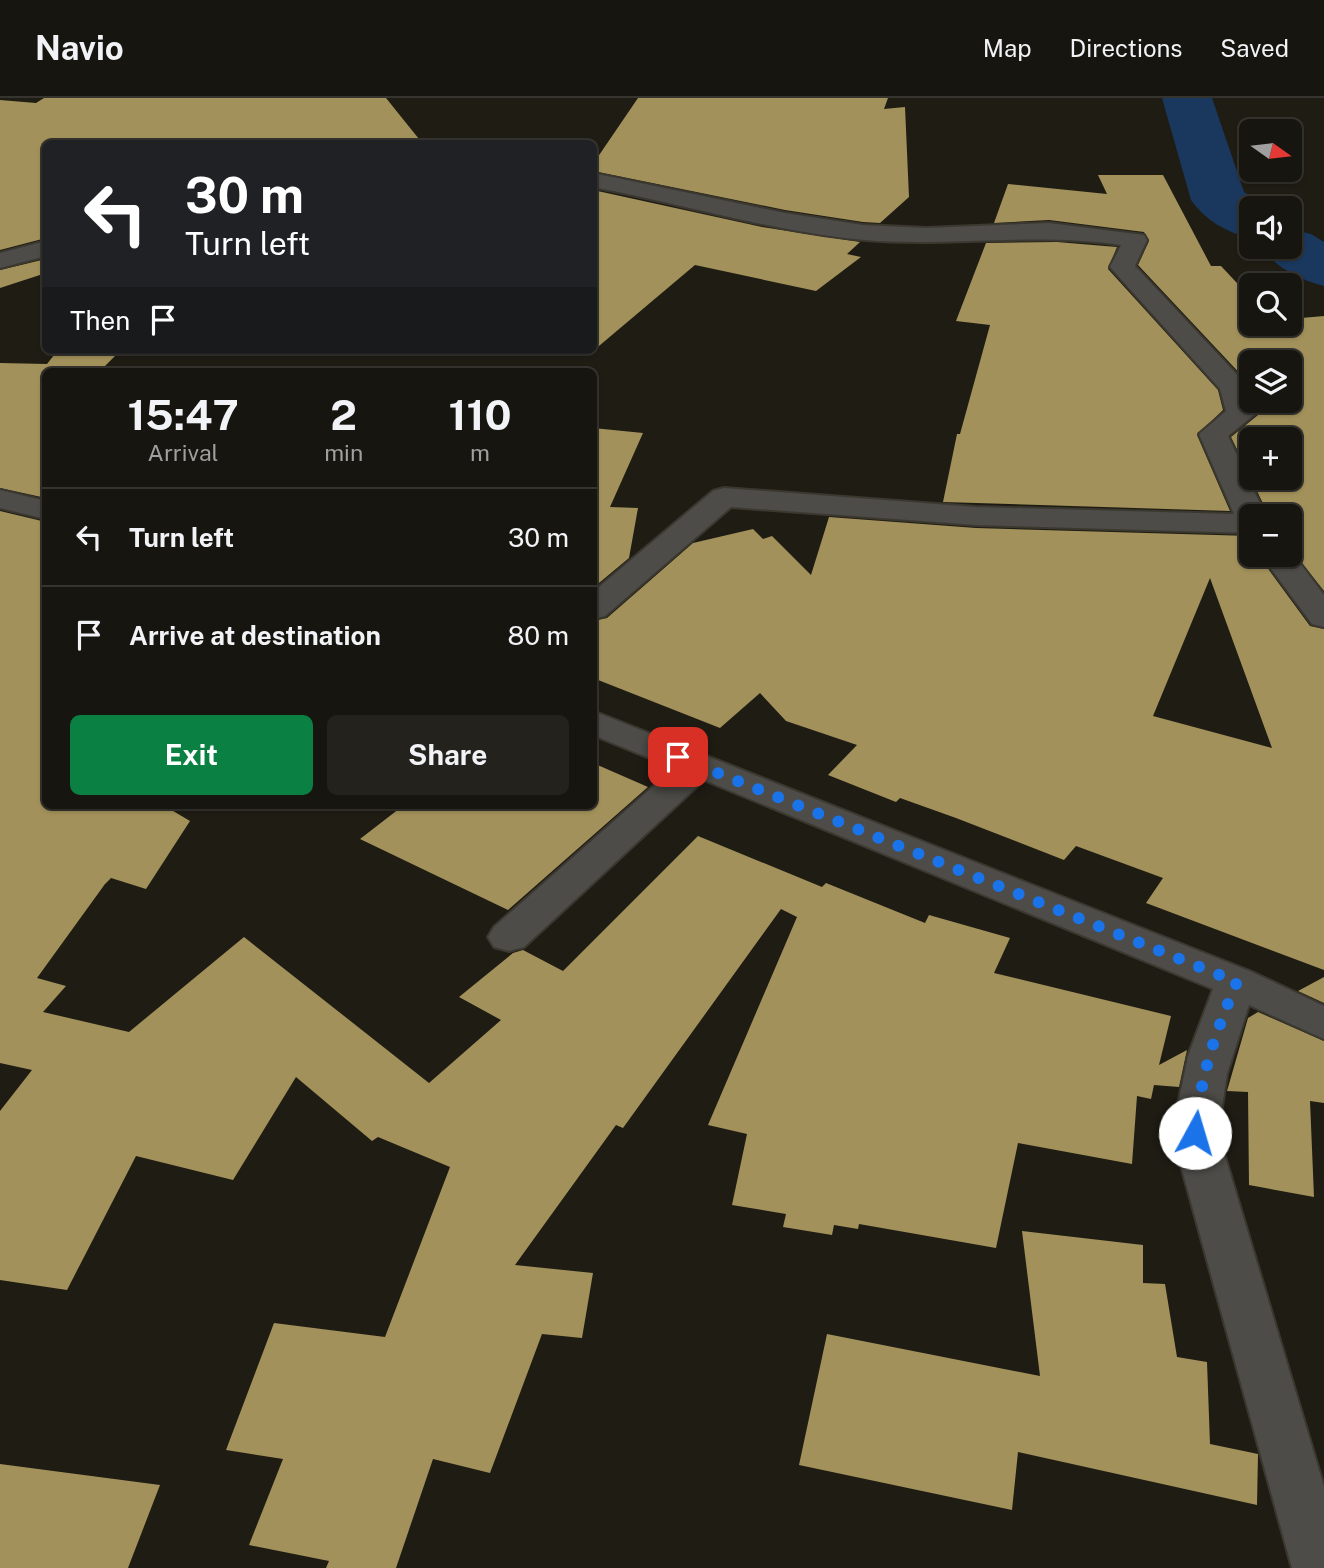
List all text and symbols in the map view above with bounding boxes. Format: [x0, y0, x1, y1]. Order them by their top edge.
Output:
text: Navio [35, 29, 124, 67]
text: Map [983, 34, 1032, 62]
text: Directions [1070, 34, 1182, 62]
text: Saved [1220, 34, 1289, 62]
north arrow [1239, 119, 1302, 182]
map controls [1239, 119, 1302, 567]
text: 30 m [185, 166, 304, 224]
icon: left [70, 168, 161, 259]
button: sound [1239, 196, 1302, 259]
text: Turn left [185, 225, 310, 262]
button: search [1239, 273, 1302, 336]
icon: arrive [144, 301, 182, 339]
text: Then [70, 305, 130, 336]
button: layers [1239, 350, 1302, 413]
text: 15:47 [127, 390, 239, 439]
text: 2 [330, 390, 357, 439]
text: 110 [449, 390, 512, 439]
button: + [1239, 427, 1302, 490]
text: Arrival [148, 439, 219, 466]
text: min [324, 439, 363, 466]
text: m [470, 439, 490, 466]
button: − [1239, 504, 1302, 567]
icon: left [70, 518, 108, 556]
text: Turn left [129, 522, 234, 553]
text: 30 m [508, 522, 569, 553]
icon: arrive [70, 616, 108, 654]
text: Arrive at destination [129, 620, 381, 651]
text: 80 m [508, 620, 569, 651]
button: Exit [70, 715, 313, 795]
button: Share [327, 715, 569, 795]
pin [648, 727, 708, 787]
icon: arrive [659, 738, 697, 776]
position arrow [1158, 1096, 1232, 1170]

